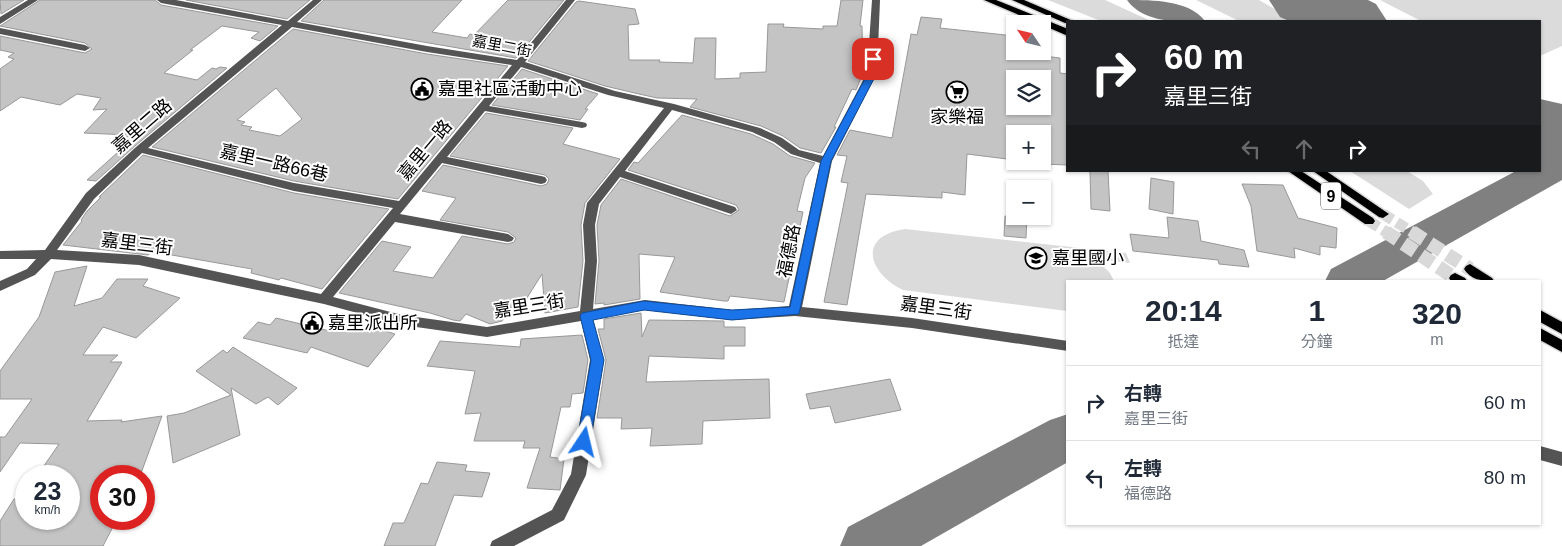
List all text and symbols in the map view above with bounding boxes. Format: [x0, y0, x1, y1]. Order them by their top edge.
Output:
north arrow [1006, 15, 1051, 60]
map controls [1006, 15, 1051, 225]
street label: 嘉里二街 [471, 31, 533, 60]
text: 60 m [1164, 37, 1244, 76]
pin [852, 38, 894, 80]
icon: right [1081, 40, 1146, 105]
icon: arrive [859, 45, 887, 73]
button: layers [1006, 70, 1051, 115]
public building icon: 嘉里社區活動中心 [410, 77, 434, 101]
place label: 嘉里社區活動中心 [438, 79, 582, 99]
supermarket icon: 家樂福 [945, 80, 969, 104]
text: 嘉里三街 [1164, 84, 1252, 109]
street label: 嘉里二路 [108, 95, 176, 157]
place label: 家樂福 [930, 107, 984, 127]
street label: 嘉里一路 [394, 116, 456, 184]
button: + [1006, 125, 1051, 170]
icon: left [1237, 135, 1265, 163]
icon: ahead [1290, 135, 1318, 163]
icon: right [1343, 135, 1371, 163]
street label: 嘉里一路66巷 [218, 141, 330, 185]
button: − [1006, 180, 1051, 225]
road number: 9 [1321, 182, 1341, 210]
street label: 福德路 [774, 223, 804, 279]
street label: 嘉里三街 [100, 230, 174, 258]
school or university icon: 嘉里國小 [1024, 246, 1048, 270]
place label: 嘉里國小 [1052, 248, 1124, 268]
street label: 嘉里三街 [492, 290, 566, 322]
street label: 嘉里三街 [899, 293, 973, 323]
text: 20:14 [1145, 294, 1222, 327]
text: 1 [1308, 294, 1325, 327]
text: 320 [1412, 297, 1462, 330]
public building icon: 嘉里派出所 [300, 311, 324, 335]
place label: 嘉里派出所 [328, 313, 418, 333]
text: m [1430, 331, 1444, 348]
text: 抵達 [1167, 333, 1199, 350]
text: 分鐘 [1301, 333, 1333, 350]
text: 右轉 [1124, 383, 1162, 404]
icon: right [1081, 389, 1109, 417]
text: 60 m [1484, 392, 1526, 413]
text: 嘉里三街 [1124, 410, 1188, 427]
position arrow [557, 415, 609, 467]
text: 左轉 [1124, 458, 1162, 479]
icon: left [1081, 464, 1109, 492]
speed limit sign: 30 [90, 465, 155, 530]
text: 80 m [1484, 467, 1526, 488]
text: 23 [34, 477, 61, 505]
text: 福德路 [1124, 485, 1172, 502]
text: km/h [34, 503, 61, 517]

